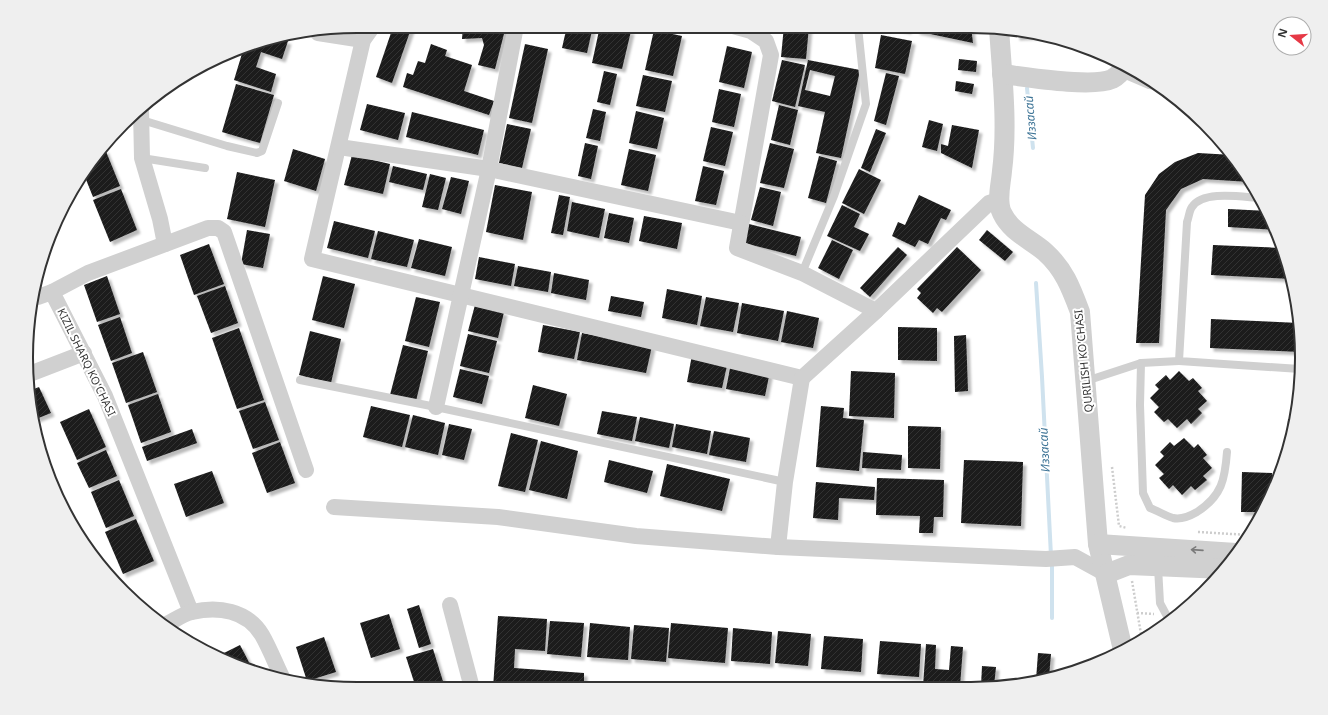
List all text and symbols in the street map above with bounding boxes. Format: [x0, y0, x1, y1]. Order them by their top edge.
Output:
north arrow [1272, 16, 1312, 56]
text: N [1273, 26, 1290, 39]
water label: Иззасай [1020, 95, 1040, 141]
street label: KIZIL SHARQ KO'CHASI [54, 306, 120, 419]
street label: QURILISH KO'CHASI [1070, 309, 1096, 413]
water label: Иззасай [1034, 427, 1054, 473]
one-way arrow [1191, 547, 1204, 554]

